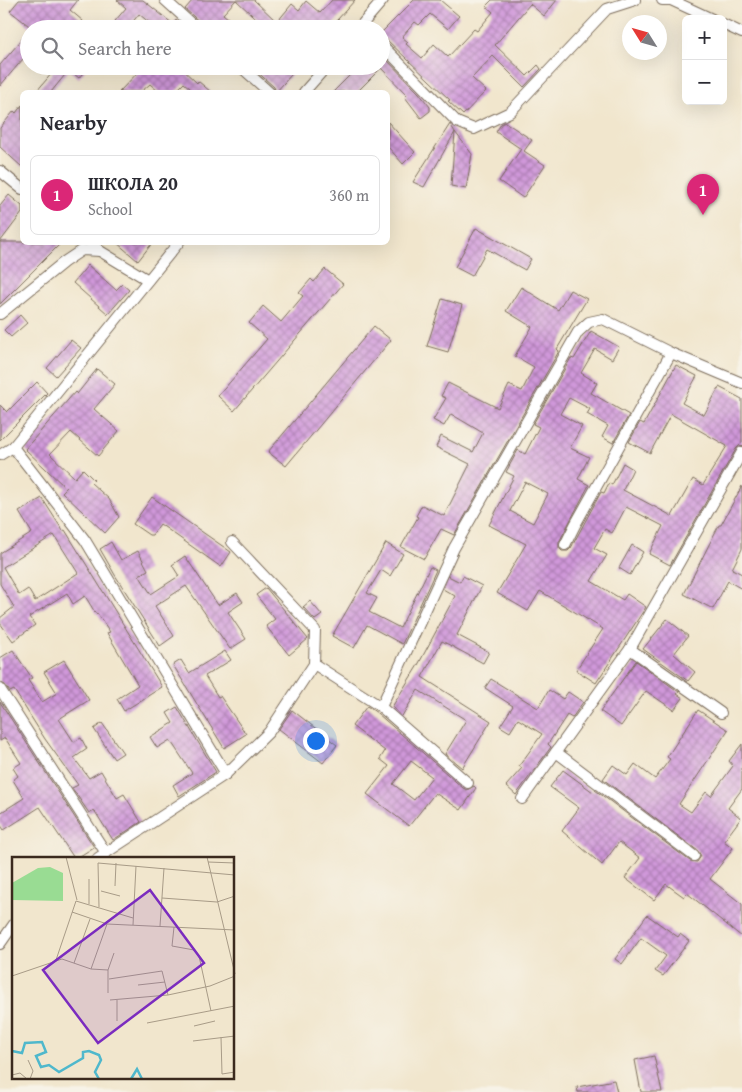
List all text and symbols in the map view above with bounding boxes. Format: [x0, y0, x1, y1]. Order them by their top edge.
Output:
north arrow [622, 15, 667, 60]
map controls [682, 15, 727, 105]
button: + [682, 15, 727, 60]
search box [20, 20, 390, 75]
icon: search [38, 34, 66, 62]
text: Search here [78, 34, 172, 62]
button: − [682, 60, 727, 105]
text: Nearby [40, 107, 107, 138]
text: ШКОЛА 20 [88, 169, 178, 197]
pin: 1 [687, 174, 719, 215]
text: 1 [53, 183, 61, 207]
text: 360 m [329, 183, 369, 207]
text: School [88, 197, 132, 221]
your location [303, 728, 329, 754]
inset map [12, 857, 235, 1080]

